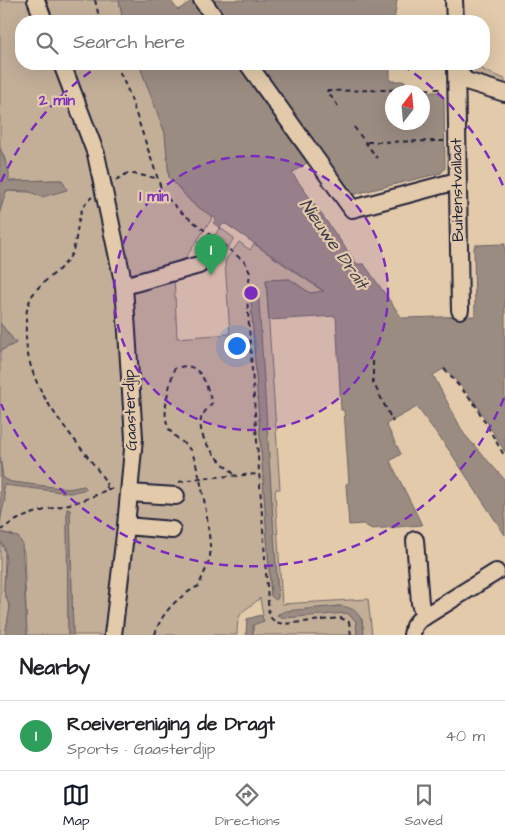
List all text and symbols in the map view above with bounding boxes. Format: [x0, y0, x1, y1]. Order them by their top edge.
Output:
search box [15, 15, 490, 70]
icon: search [33, 29, 61, 57]
text: Search here [73, 29, 185, 56]
north arrow [385, 85, 430, 130]
text: 2 min [38, 90, 76, 111]
street label: Buitenstvallaat [445, 137, 469, 242]
text: 1 min [139, 186, 169, 207]
water label: Nieuwe Drait [294, 194, 375, 296]
pin: 1 [195, 234, 227, 275]
centre of rings [242, 284, 260, 302]
your location [224, 333, 250, 359]
street label: Gaasterdjip [118, 369, 142, 451]
text: Nearby [20, 653, 90, 682]
text: Roeivereniging de Dragt [67, 711, 275, 738]
text: 1 [35, 725, 37, 747]
text: 40 m [445, 725, 485, 747]
text: Sports · Gaasterdjip [67, 738, 215, 760]
tab: Map [62, 781, 90, 831]
tab: Directions [215, 781, 280, 831]
tab: Saved [405, 781, 443, 831]

